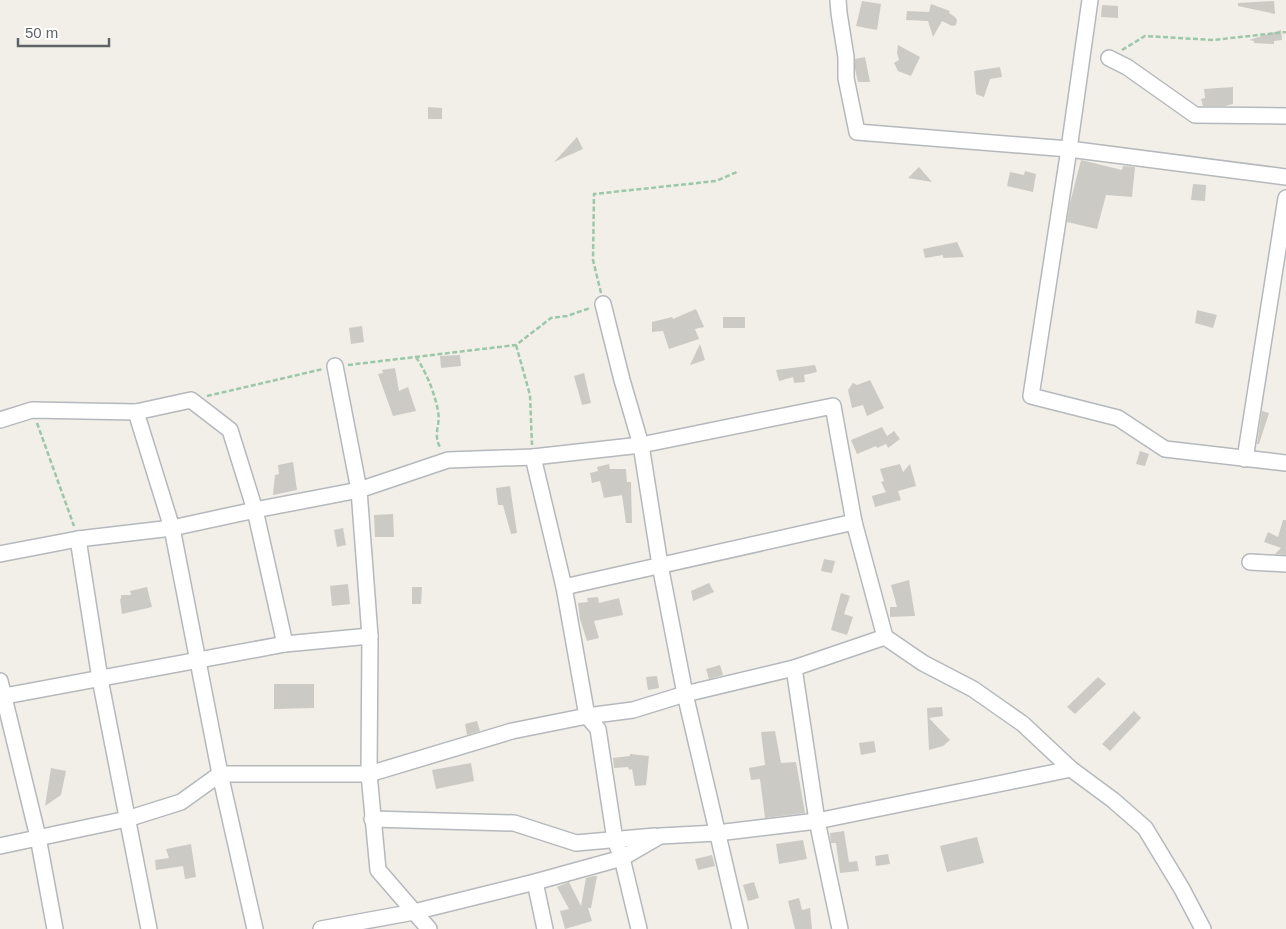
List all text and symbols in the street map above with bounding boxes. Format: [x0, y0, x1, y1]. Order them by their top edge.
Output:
scale bar [18, 15, 109, 47]
text: 50 m [25, 24, 58, 41]

